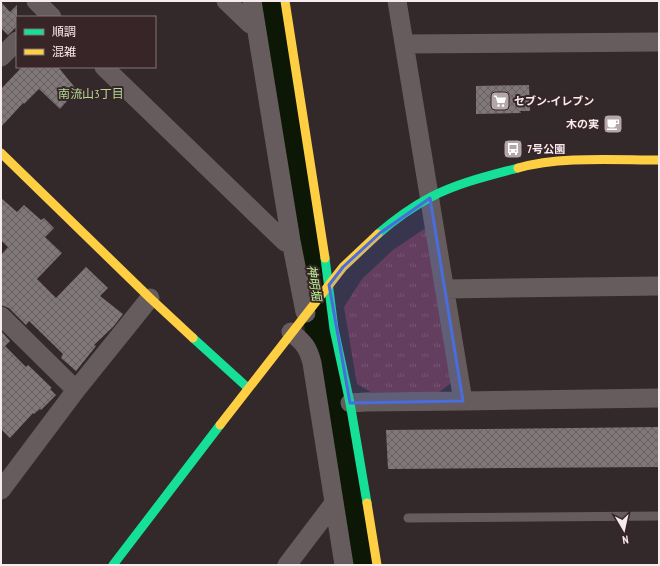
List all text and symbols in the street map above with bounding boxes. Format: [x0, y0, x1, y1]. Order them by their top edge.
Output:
legend [16, 16, 156, 68]
text: 順調 [52, 24, 76, 39]
text: 混雑 [52, 44, 76, 59]
district label: 南流山3丁目 [58, 86, 124, 101]
supermarket icon: セブン-イレブン [489, 90, 511, 112]
place label: セブン-イレブン [514, 94, 594, 108]
cafe icon: 木の実 [602, 113, 624, 135]
place label: 木の実 [566, 117, 599, 131]
bus stop icon: 7号公園 [502, 138, 524, 160]
place label: 7号公園 [527, 142, 565, 156]
water label: 神明堀 [304, 264, 325, 304]
north arrow [604, 510, 644, 550]
text: N [621, 532, 630, 547]

